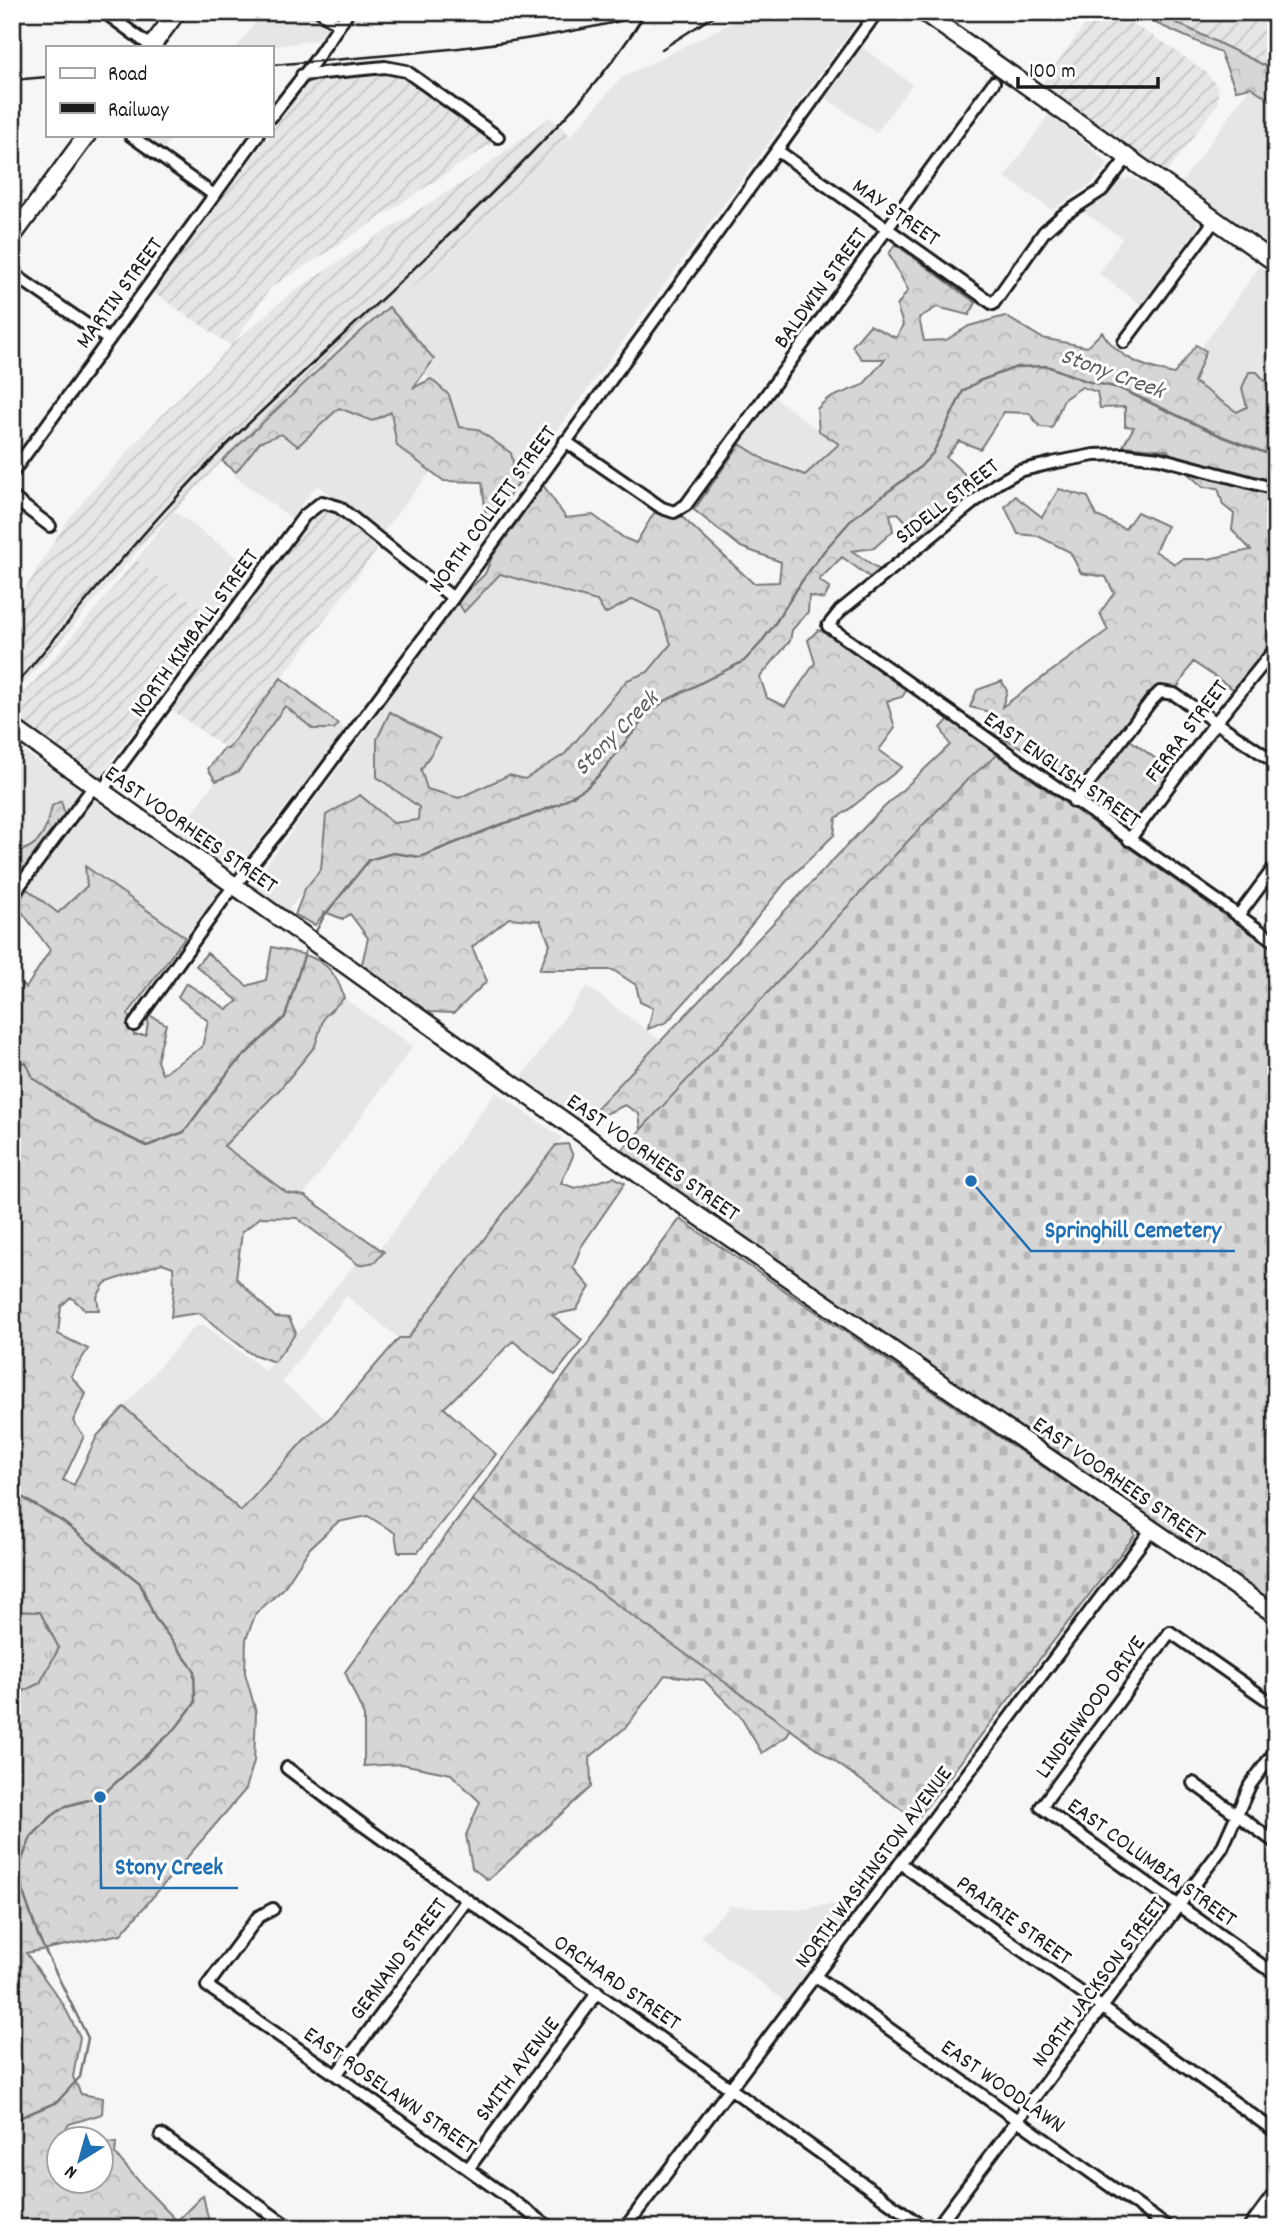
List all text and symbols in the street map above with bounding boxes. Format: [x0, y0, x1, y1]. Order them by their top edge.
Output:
legend [46, 46, 273, 136]
scale bar [1018, 46, 1158, 90]
text: 100 m [1029, 58, 1076, 88]
text: Road [108, 61, 147, 91]
text: Railway [108, 97, 169, 127]
street label: MAY STREET [844, 172, 946, 256]
street label: BALDWIN STREET [767, 222, 877, 356]
street label: MARTIN STREET [69, 231, 173, 357]
water label: Stony Creek [1055, 340, 1171, 410]
street label: NORTH COLLETT STREET [422, 419, 566, 601]
street label: SIDELL STREET [889, 451, 1007, 554]
street label: NORTH KIMBALL STREET [123, 543, 268, 725]
street label: FERRA STREET [1138, 674, 1238, 791]
water label: Stony Creek [567, 682, 669, 784]
street label: EAST ENGLISH STREET [976, 704, 1146, 838]
street label: EAST VOORHEES STREET [97, 759, 283, 903]
street label: EAST VOORHEES STREET [559, 1087, 745, 1231]
callout: Springhill Cemetery [1031, 1206, 1235, 1251]
text: Springhill Cemetery [1045, 1215, 1222, 1249]
street label: EAST VOORHEES STREET [1025, 1410, 1211, 1554]
street label: LINDENWOOD DRIVE [1029, 1629, 1155, 1787]
street label: NORTH WASHINGTON AVENUE [788, 1760, 962, 1976]
street label: EAST COLUMBIA STREET [1059, 1791, 1243, 1937]
callout: Stony Creek [101, 1843, 238, 1888]
text: Stony Creek [115, 1852, 223, 1886]
street label: PRAIRIE STREET [948, 1869, 1078, 1975]
street label: NORTH JACKSON STREET [1025, 1891, 1175, 2075]
street label: GERNAND STREET [343, 1892, 457, 2028]
street label: ORCHARD STREET [545, 1928, 687, 2040]
street label: SMITH AVENUE [468, 2010, 570, 2130]
street label: EAST ROSELAWN STREET [296, 2020, 482, 2164]
street label: EAST WOODLAWN [933, 2033, 1071, 2143]
north arrow [46, 2124, 116, 2194]
text: N [60, 2157, 84, 2184]

